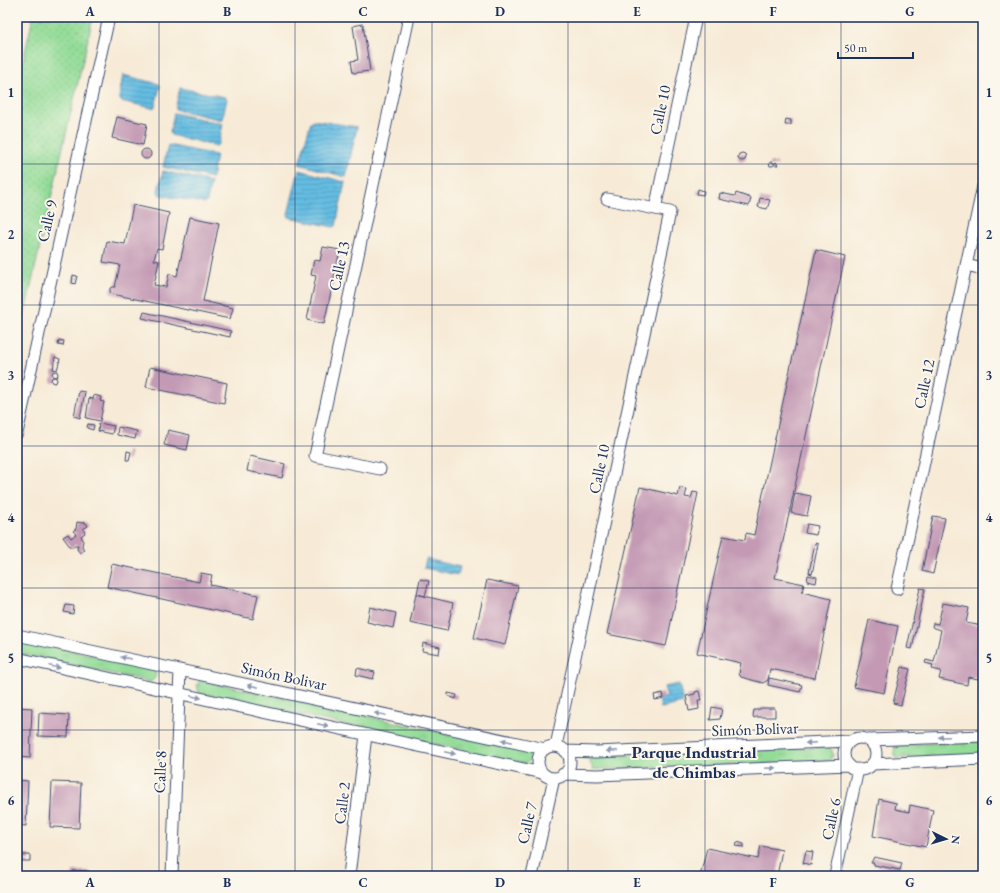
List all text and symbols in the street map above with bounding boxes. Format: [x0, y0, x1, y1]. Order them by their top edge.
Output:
text: A [84, 3, 95, 20]
text: B [223, 3, 231, 20]
text: C [358, 3, 368, 20]
text: D [495, 3, 505, 20]
text: E [633, 3, 641, 20]
text: F [769, 3, 777, 20]
text: G [905, 3, 915, 20]
scale bar [838, 34, 913, 60]
text: 50 m [844, 40, 868, 56]
street label: Calle 10 [645, 83, 676, 137]
text: 1 [8, 84, 15, 101]
text: 1 [986, 84, 993, 101]
street label: Calle 9 [32, 198, 62, 244]
text: 2 [8, 226, 15, 243]
text: 2 [986, 226, 993, 243]
street label: Calle 13 [324, 239, 355, 293]
street label: Calle 12 [909, 357, 940, 411]
text: 3 [8, 367, 15, 384]
text: 3 [986, 367, 993, 384]
street label: Calle 10 [584, 442, 615, 496]
text: 4 [8, 509, 15, 526]
text: 4 [986, 509, 993, 526]
text: 5 [8, 650, 14, 667]
text: 5 [986, 650, 992, 667]
one-way arrow [120, 655, 132, 661]
street label: Simón Bolivar [239, 657, 329, 695]
one-way arrow [49, 664, 61, 670]
one-way arrow [247, 682, 259, 688]
one-way arrow [190, 695, 202, 701]
one-way arrow [374, 710, 386, 716]
street label: Simón Bolivar [711, 717, 799, 741]
one-way arrow [317, 723, 329, 729]
one-way arrow [938, 734, 950, 741]
one-way arrow [501, 738, 513, 744]
one-way arrow [805, 739, 817, 746]
district label: Parque Industrial de Chimbas [631, 741, 757, 783]
one-way arrow [605, 748, 618, 754]
street label: Calle 8 [149, 750, 171, 794]
one-way arrow [444, 751, 456, 757]
one-way arrow [764, 765, 777, 771]
street label: Calle 2 [329, 780, 355, 825]
text: 6 [8, 792, 15, 809]
text: 6 [986, 792, 993, 809]
street label: Calle 6 [816, 796, 846, 842]
street label: Calle 7 [512, 800, 542, 846]
north arrow [926, 819, 966, 859]
text: N [949, 835, 963, 845]
text: A [84, 874, 95, 891]
text: B [223, 874, 231, 891]
text: C [358, 874, 368, 891]
text: D [495, 874, 505, 891]
text: E [633, 874, 641, 891]
text: F [769, 874, 777, 891]
text: G [905, 874, 915, 891]

